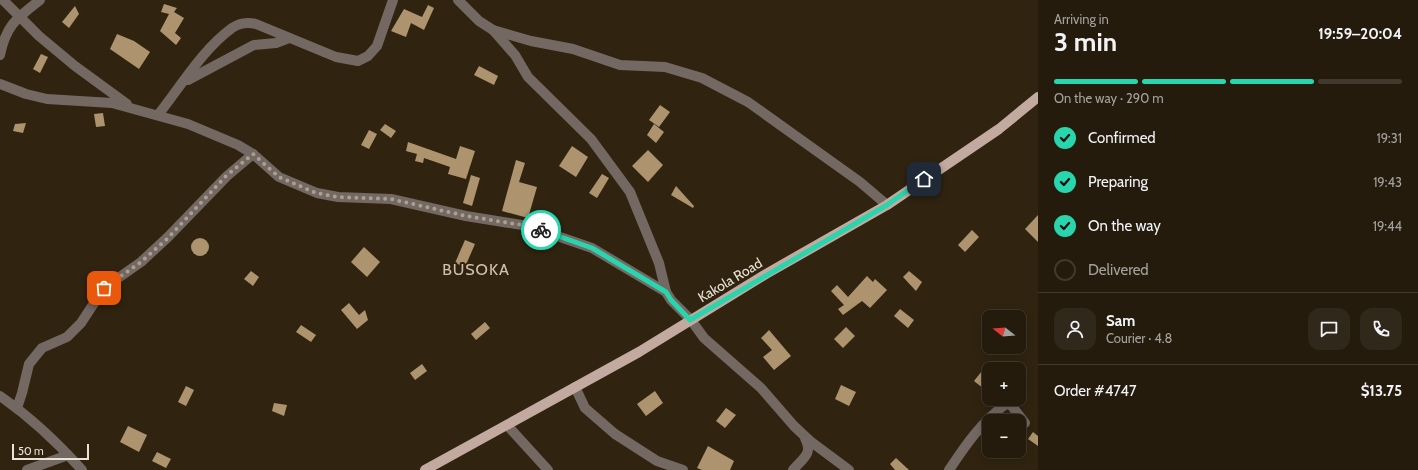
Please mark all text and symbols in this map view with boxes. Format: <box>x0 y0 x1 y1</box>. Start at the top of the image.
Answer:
text: Arriving in <box>1054 11 1109 27</box>
text: 19:59–20:04 <box>1318 25 1402 43</box>
text: 3 min <box>1054 26 1117 58</box>
text: On the way · 290 m <box>1054 90 1164 106</box>
icon: check <box>1054 127 1076 149</box>
text: Confirmed <box>1088 129 1156 147</box>
text: 19:31 <box>1376 130 1402 146</box>
pin <box>907 162 941 196</box>
icon: home <box>913 168 935 190</box>
icon: check <box>1054 171 1076 193</box>
text: Preparing <box>1088 173 1148 191</box>
text: 19:43 <box>1373 174 1402 190</box>
courier <box>521 210 561 250</box>
icon: check <box>1054 215 1076 237</box>
text: On the way <box>1088 217 1161 235</box>
text: 19:44 <box>1373 218 1402 234</box>
icon: bike <box>530 219 552 241</box>
street label: Kakola Road <box>695 254 765 306</box>
district label: BUSOKA <box>442 260 510 279</box>
text: Delivered <box>1088 261 1149 279</box>
pin <box>87 271 121 305</box>
icon: bag <box>93 277 115 299</box>
button: person <box>1054 308 1096 350</box>
button: chat <box>1308 308 1350 350</box>
button: phone <box>1360 308 1402 350</box>
north arrow <box>982 310 1026 354</box>
map controls <box>982 310 1026 458</box>
text: Sam <box>1106 312 1135 330</box>
text: Courier · 4.8 <box>1106 330 1172 346</box>
button: + <box>982 362 1026 406</box>
text: Order #4747 <box>1054 382 1137 400</box>
text: $13.75 <box>1361 382 1402 400</box>
button: − <box>982 414 1026 458</box>
scale bar <box>12 442 89 461</box>
text: 50 m <box>18 444 44 458</box>

